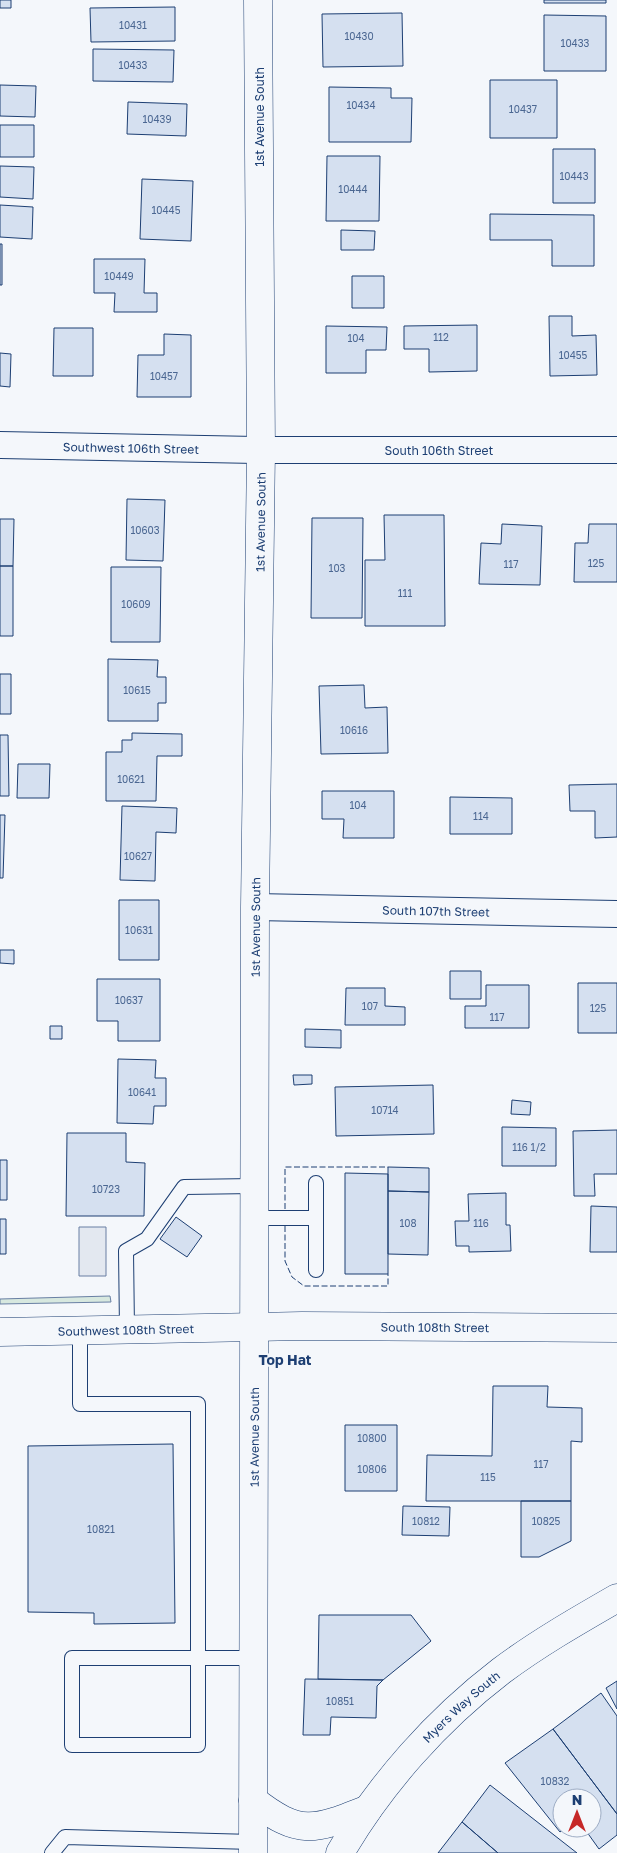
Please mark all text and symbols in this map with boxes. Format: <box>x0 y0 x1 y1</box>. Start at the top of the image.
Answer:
house number: 10431 <box>119 19 147 31</box>
house number: 10430 <box>344 30 374 42</box>
house number: 10433 <box>561 37 590 49</box>
house number: 10433 <box>119 59 148 71</box>
street label: 1st Avenue South <box>252 67 267 167</box>
house number: 10434 <box>346 99 376 111</box>
house number: 10437 <box>509 103 537 115</box>
house number: 10439 <box>142 113 172 125</box>
house number: 10443 <box>559 170 589 182</box>
house number: 10444 <box>338 183 368 195</box>
house number: 10445 <box>151 204 181 216</box>
house number: 10449 <box>104 270 134 282</box>
house number: 112 <box>433 331 449 343</box>
house number: 104 <box>347 332 365 344</box>
house number: 10455 <box>559 349 588 361</box>
house number: 10457 <box>150 370 178 382</box>
street label: Southwest 106th Street <box>63 439 199 456</box>
street label: South 106th Street <box>385 443 493 458</box>
street label: 1st Avenue South <box>252 472 268 572</box>
house number: 10603 <box>130 524 160 536</box>
house number: 125 <box>588 557 604 569</box>
house number: 117 <box>504 558 519 570</box>
house number: 103 <box>329 562 346 574</box>
house number: 111 <box>398 587 412 599</box>
house number: 10609 <box>121 598 151 610</box>
house number: 10615 <box>123 684 151 696</box>
house number: 10616 <box>340 724 368 736</box>
house number: 10621 <box>117 773 145 785</box>
house number: 104 <box>349 799 367 811</box>
house number: 114 <box>473 810 489 822</box>
house number: 10627 <box>124 850 152 862</box>
street label: 1st Avenue South <box>247 877 263 977</box>
street label: South 107th Street <box>382 902 490 919</box>
house number: 10631 <box>125 924 153 936</box>
house number: 10637 <box>115 994 143 1006</box>
house number: 107 <box>362 1000 378 1012</box>
house number: 125 <box>590 1002 606 1014</box>
house number: 117 <box>490 1011 505 1023</box>
house number: 10641 <box>128 1086 156 1098</box>
house number: 10714 <box>371 1104 399 1116</box>
house number: 116 1/2 <box>512 1141 546 1153</box>
house number: 10723 <box>92 1183 120 1195</box>
house number: 108 <box>399 1217 417 1229</box>
house number: 116 <box>473 1217 489 1229</box>
street label: South 108th Street <box>381 1319 490 1335</box>
street label: Southwest 108th Street <box>58 1321 195 1338</box>
district label: Top Hat <box>259 1351 312 1368</box>
street label: 1st Avenue South <box>246 1387 261 1487</box>
house number: 10800 <box>357 1432 387 1444</box>
house number: 117 <box>534 1458 549 1470</box>
house number: 10806 <box>357 1463 387 1475</box>
house number: 115 <box>480 1471 496 1483</box>
house number: 10812 <box>412 1515 440 1527</box>
house number: 10825 <box>532 1515 561 1527</box>
house number: 10821 <box>87 1523 115 1535</box>
street label: Myers Way South <box>419 1667 503 1745</box>
house number: 10851 <box>326 1695 354 1707</box>
house number: 10832 <box>541 1775 570 1787</box>
north arrow <box>552 1788 602 1838</box>
text: N <box>572 1791 582 1808</box>

